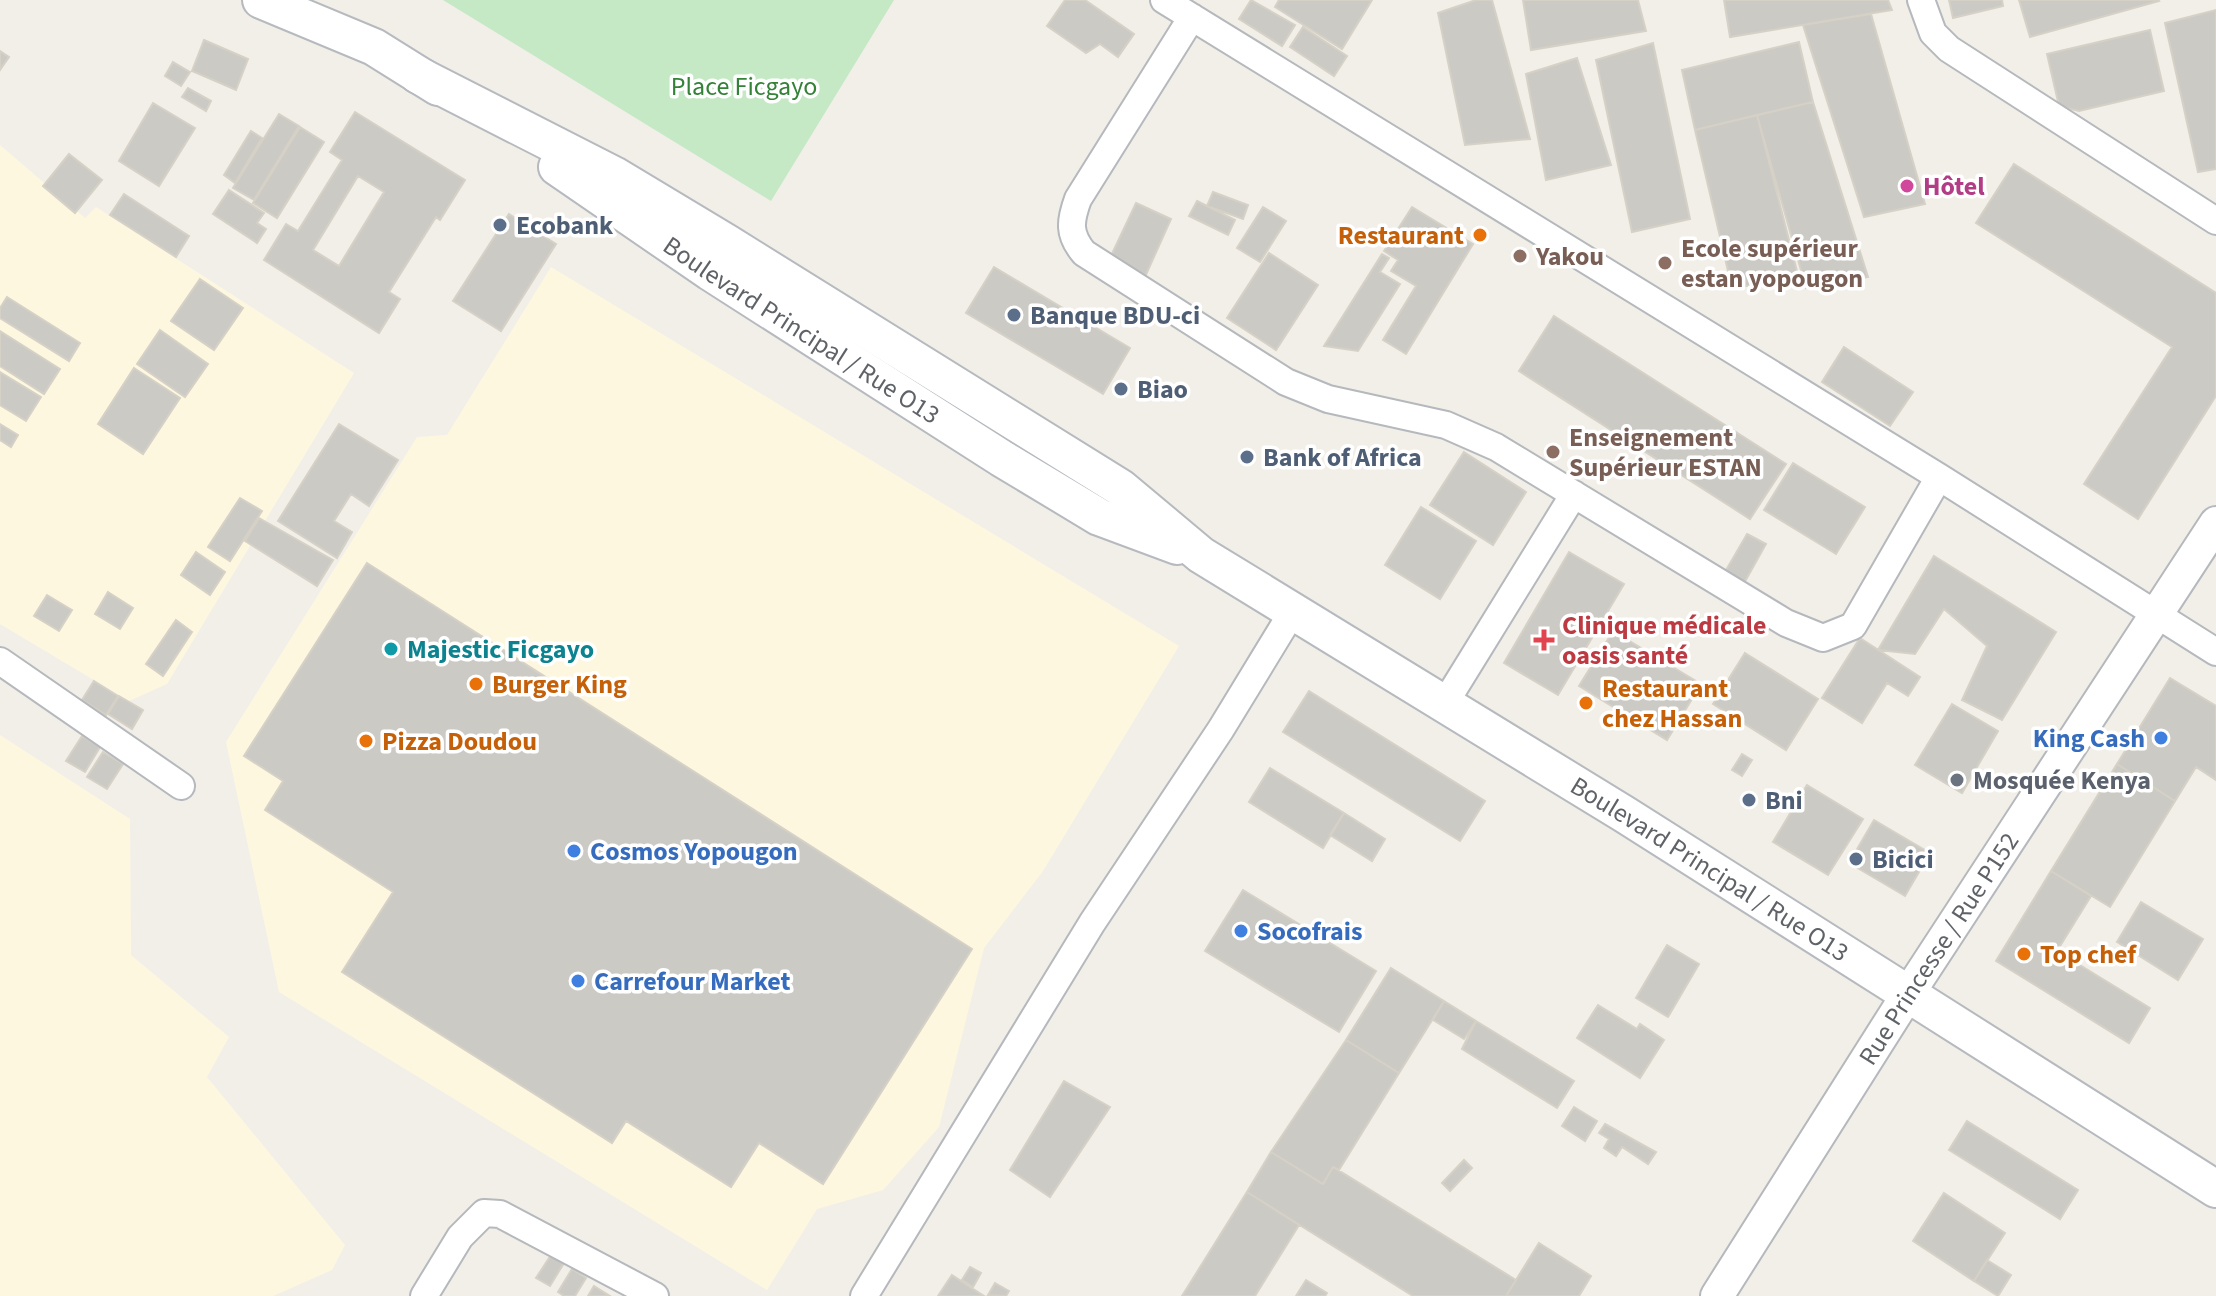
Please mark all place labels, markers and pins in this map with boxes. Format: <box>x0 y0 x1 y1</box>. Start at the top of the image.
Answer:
place label: Hôtel <box>1923 168 1985 205</box>
marker: Hôtel <box>1898 177 1916 195</box>
place label: Ecobank <box>516 207 614 244</box>
marker: Ecobank <box>491 216 509 234</box>
place label: Restaurant <box>1338 217 1464 254</box>
marker: Restaurant <box>1471 226 1489 244</box>
place label: Ecole supérieur estan yopougon <box>1681 230 1863 297</box>
place label: Yakou <box>1535 238 1604 275</box>
marker: Yakou <box>1511 247 1529 265</box>
marker: Ecole supérieur estan yopougon <box>1656 254 1674 272</box>
place label: Banque BDU-ci <box>1030 297 1200 334</box>
marker: Banque BDU-ci <box>1005 306 1023 324</box>
place label: Biao <box>1137 371 1188 408</box>
marker: Biao <box>1112 380 1130 398</box>
place label: Enseignement Supérieur ESTAN <box>1569 419 1762 486</box>
place label: Bank of Africa <box>1263 439 1422 476</box>
marker: Enseignement Supérieur ESTAN <box>1544 443 1562 461</box>
marker: Bank of Africa <box>1238 448 1256 466</box>
place label: Clinique médicale oasis santé <box>1562 607 1766 674</box>
marker: Clinique médicale oasis santé <box>1533 629 1555 651</box>
place label: Majestic Ficgayo <box>407 631 594 668</box>
marker: Majestic Ficgayo <box>382 640 400 658</box>
place label: Burger King <box>492 666 627 703</box>
place label: Restaurant chez Hassan <box>1602 670 1742 737</box>
marker: Burger King <box>467 675 485 693</box>
marker: Restaurant chez Hassan <box>1577 694 1595 712</box>
place label: King Cash <box>2033 720 2145 757</box>
place label: Pizza Doudou <box>382 723 537 760</box>
marker: King Cash <box>2152 729 2170 747</box>
marker: Pizza Doudou <box>357 732 375 750</box>
place label: Mosquée Kenya <box>1973 762 2151 799</box>
marker: Mosquée Kenya <box>1948 771 1966 789</box>
place label: Bni <box>1765 782 1803 819</box>
marker: Bni <box>1740 791 1758 809</box>
place label: Cosmos Yopougon <box>590 833 798 870</box>
place label: Bicici <box>1872 841 1934 878</box>
marker: Cosmos Yopougon <box>565 842 583 860</box>
marker: Bicici <box>1847 850 1865 868</box>
place label: Socofrais <box>1257 913 1363 950</box>
marker: Socofrais <box>1232 922 1250 940</box>
place label: Top chef <box>2040 936 2137 973</box>
marker: Top chef <box>2015 945 2033 963</box>
place label: Carrefour Market <box>594 963 791 1000</box>
marker: Carrefour Market <box>569 972 587 990</box>

